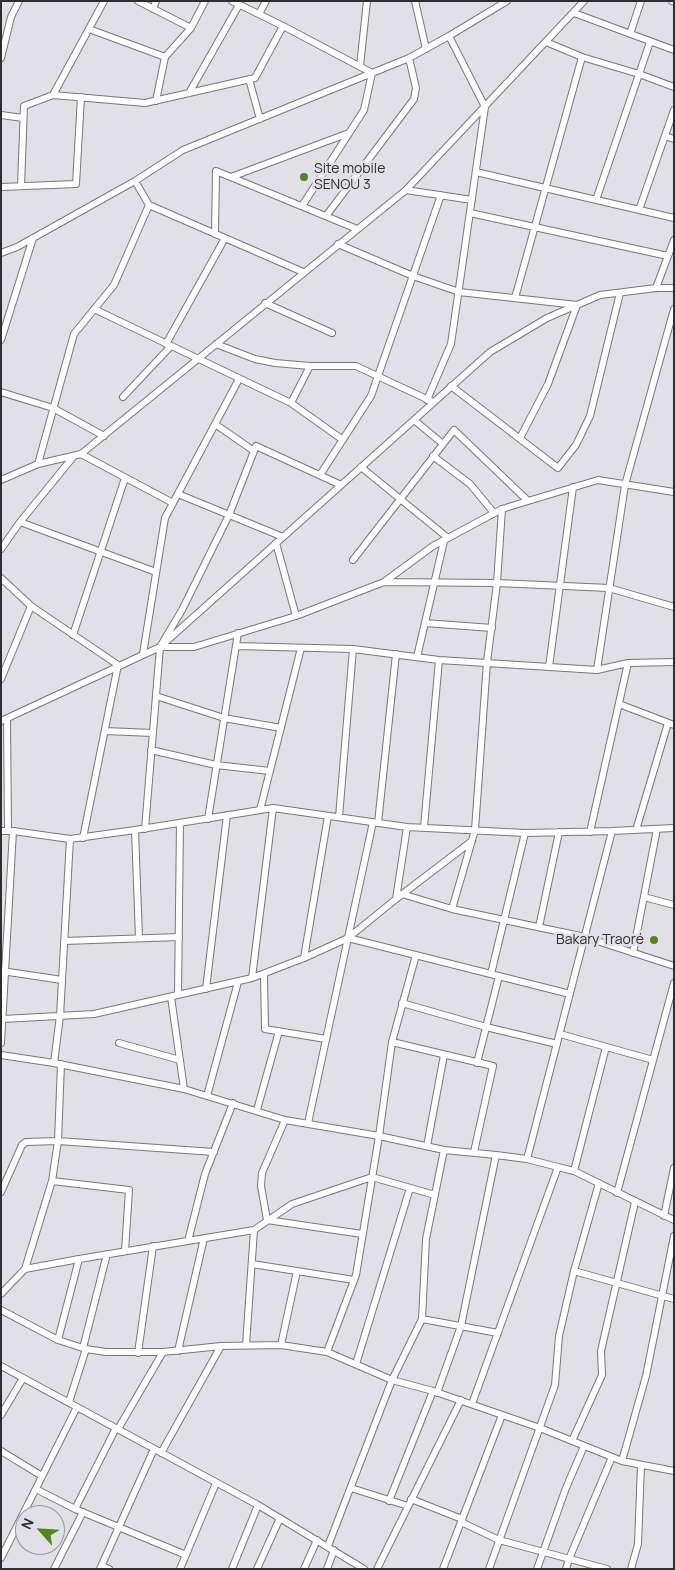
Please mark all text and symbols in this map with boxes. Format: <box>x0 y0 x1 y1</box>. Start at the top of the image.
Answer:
place label: Site mobile SENOU 3 <box>314 161 385 193</box>
marker: Site mobile SENOU 3 <box>298 171 310 183</box>
place label: Bakary Traoré <box>556 932 644 948</box>
marker: Bakary Traoré <box>648 934 660 946</box>
north arrow <box>15 1505 65 1555</box>
text: N <box>16 1515 38 1532</box>

